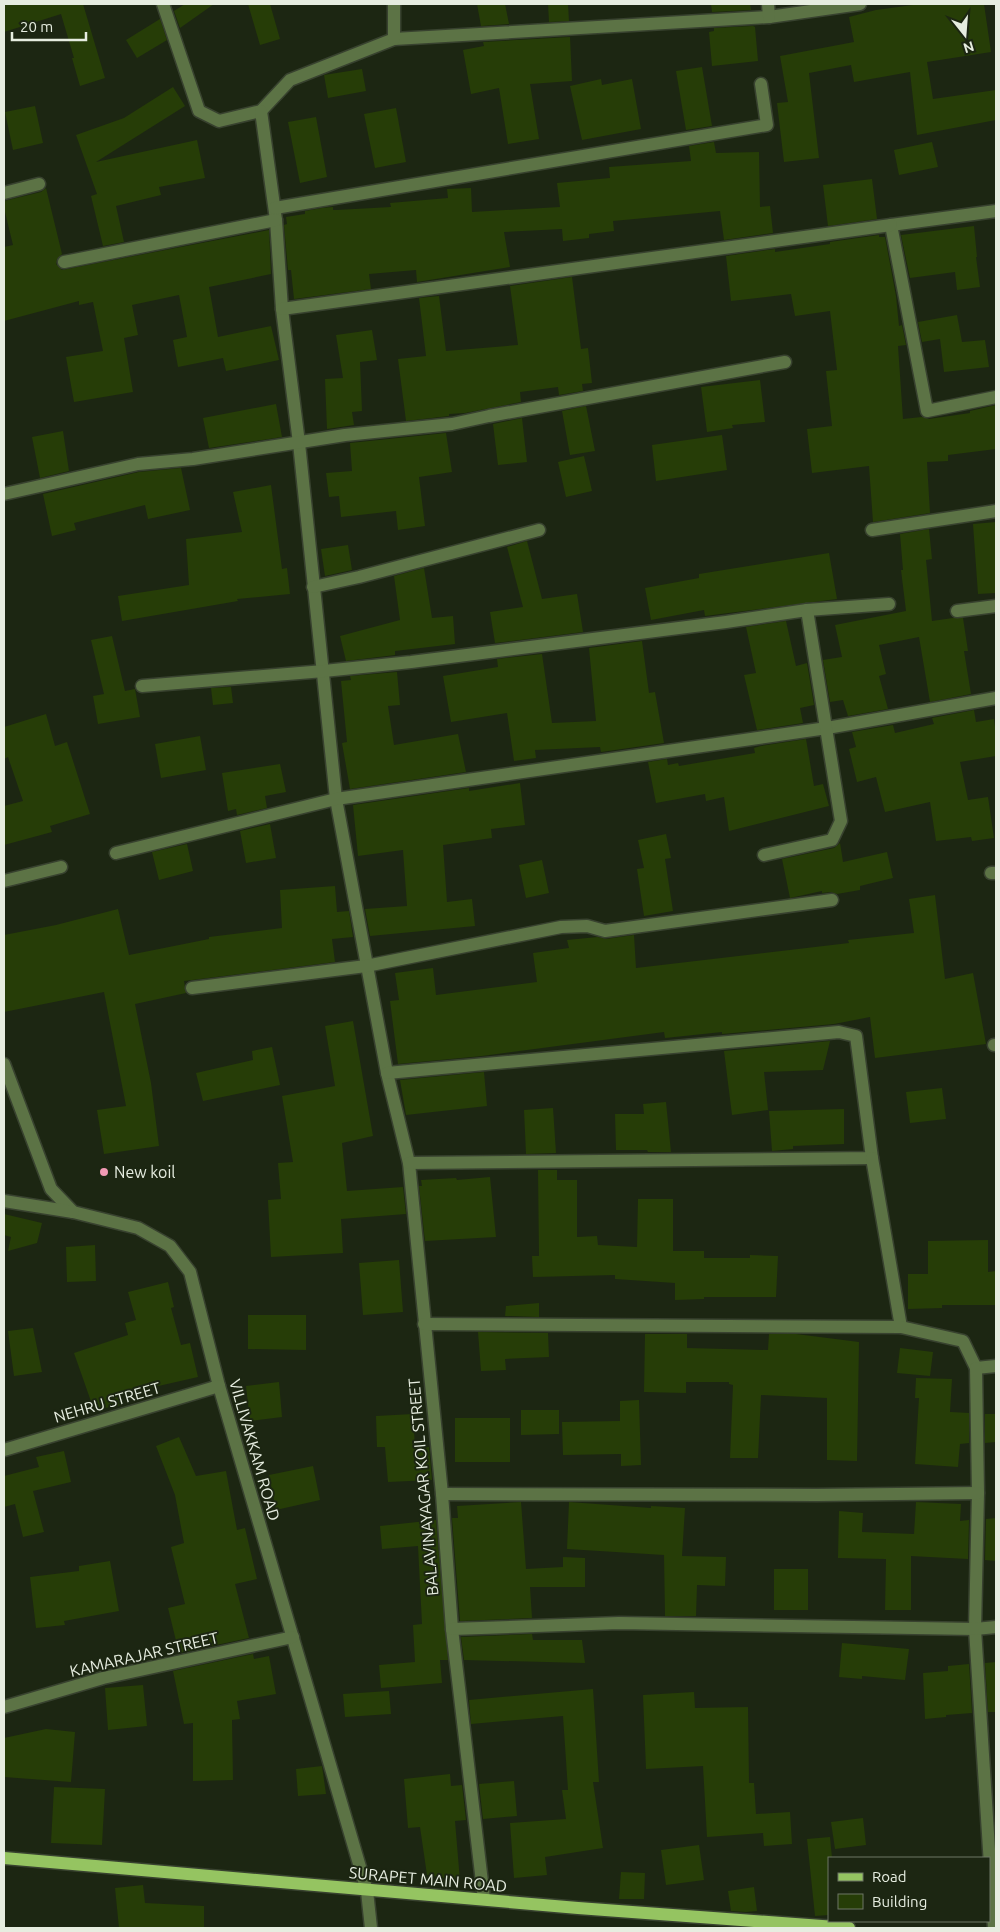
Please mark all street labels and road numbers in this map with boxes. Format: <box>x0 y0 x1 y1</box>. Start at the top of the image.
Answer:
street label: VILLIVAKKAM ROAD <box>226 1377 284 1523</box>
street label: BALAVINAYAGAR KOIL STREET <box>405 1377 441 1597</box>
street label: NEHRU STREET <box>52 1378 163 1426</box>
street label: KAMARAJAR STREET <box>68 1628 220 1680</box>
street label: SURAPET MAIN ROAD <box>348 1863 508 1895</box>

